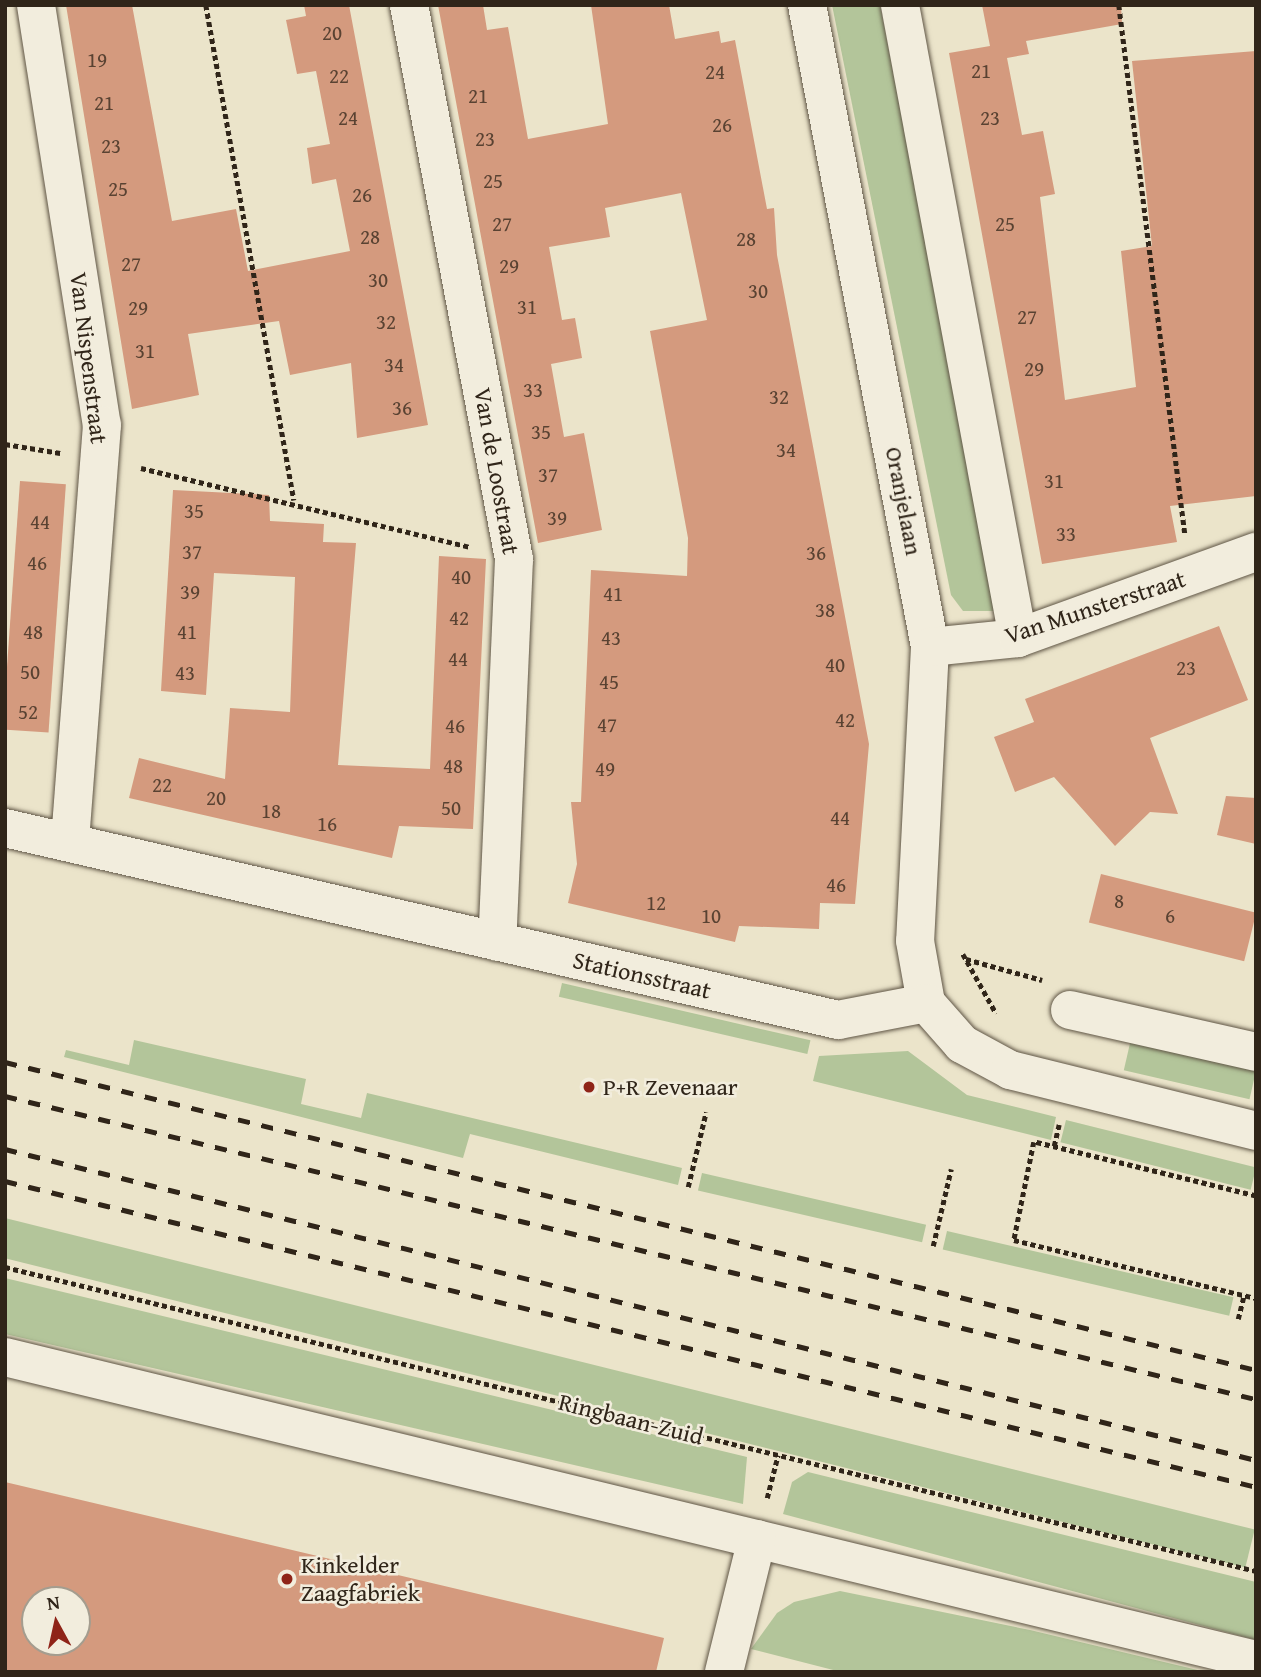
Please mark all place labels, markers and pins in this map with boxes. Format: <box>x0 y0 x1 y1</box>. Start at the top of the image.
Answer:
place label: P+R Zevenaar <box>603 1073 738 1101</box>
marker: P+R Zevenaar <box>581 1079 597 1095</box>
place label: Kinkelder Zaagfabriek <box>301 1551 420 1607</box>
marker: Kinkelder Zaagfabriek <box>279 1571 295 1587</box>

